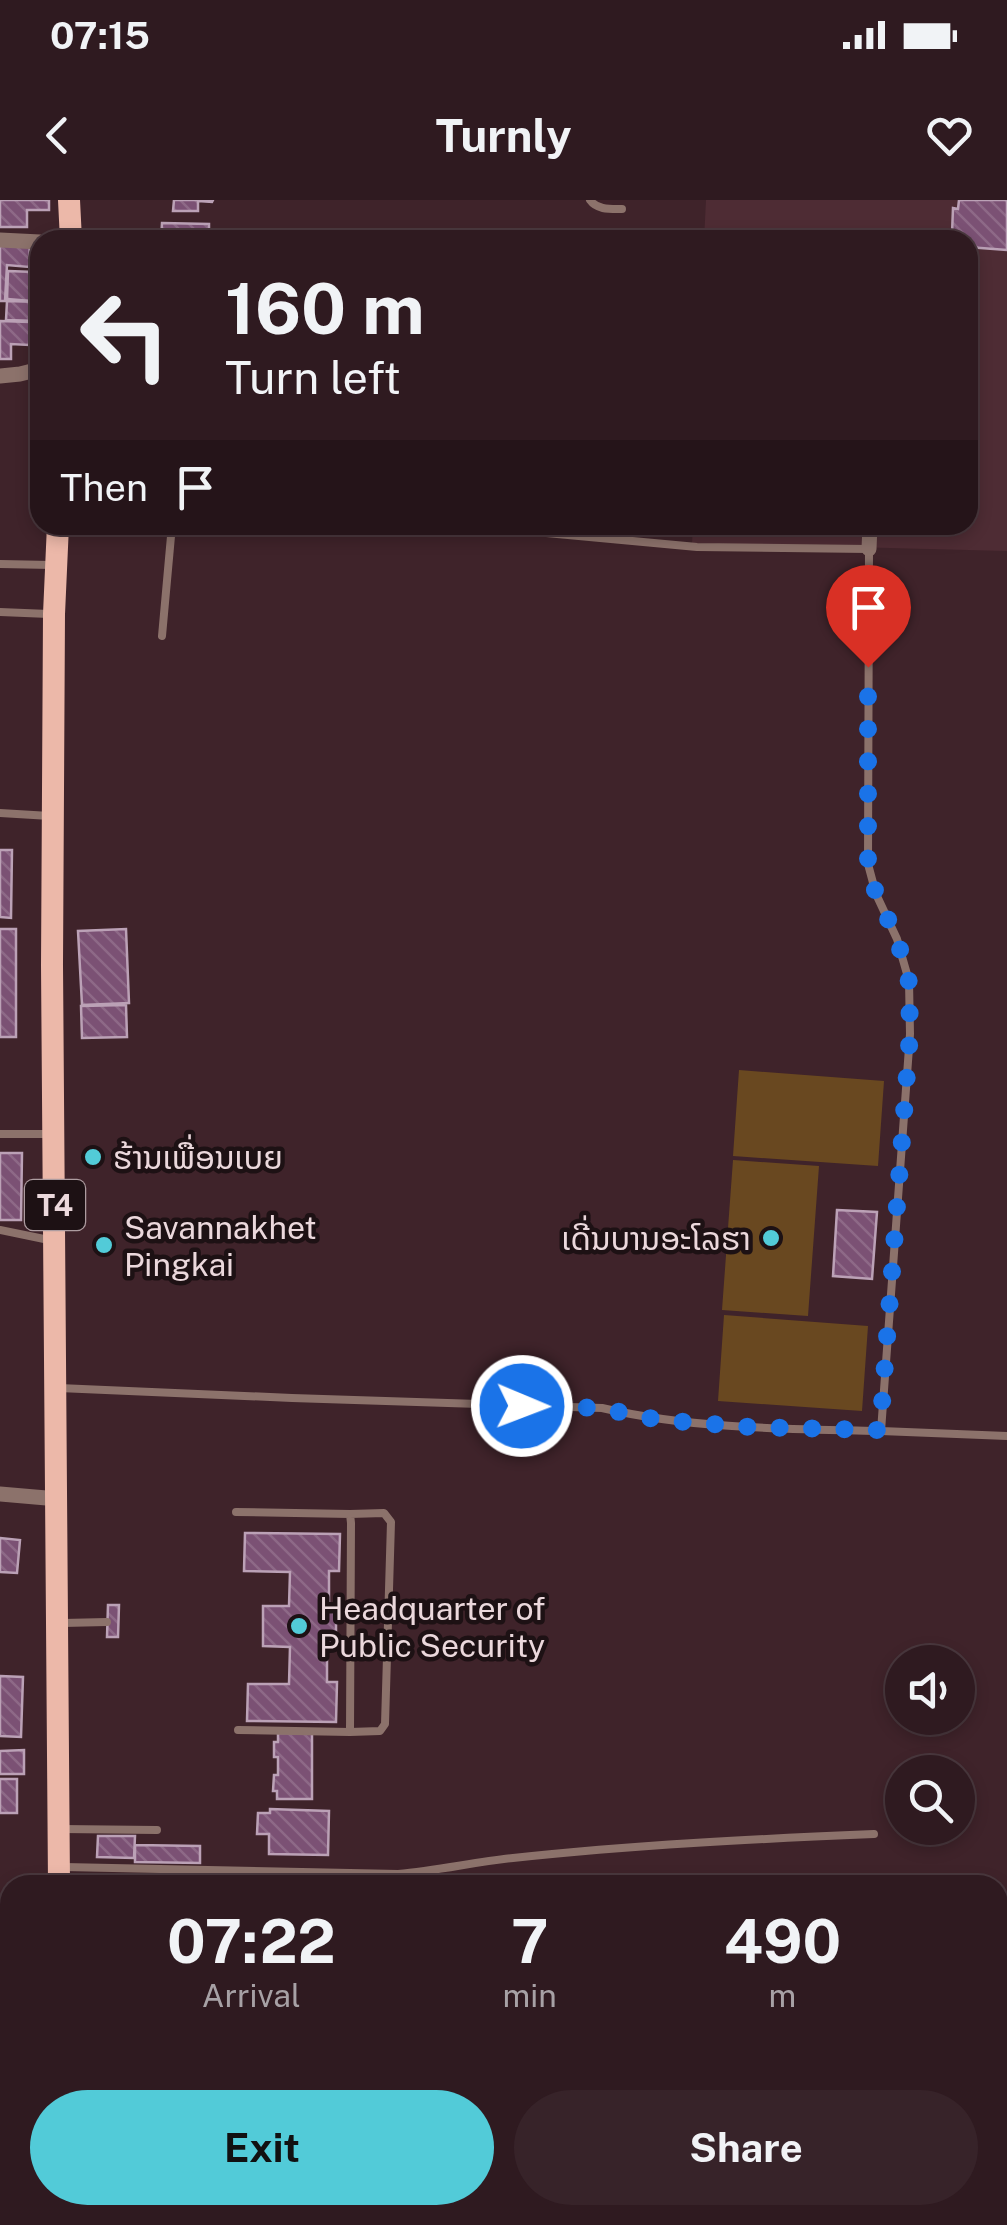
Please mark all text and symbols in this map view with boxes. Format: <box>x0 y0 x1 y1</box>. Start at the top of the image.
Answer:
text: 07:15 <box>50 13 150 58</box>
icon: back <box>30 108 85 163</box>
icon: heart <box>922 108 977 163</box>
text: Turnly <box>435 109 572 162</box>
text: 160 m <box>225 267 425 350</box>
icon: left <box>60 270 190 400</box>
text: Turn left <box>225 351 401 404</box>
icon: arrive <box>168 460 223 515</box>
text: Then <box>60 465 148 510</box>
pin <box>826 565 911 668</box>
icon: arrive <box>841 580 896 635</box>
place label: ຮ້ານເພື່ອນເບຍ <box>113 1134 283 1176</box>
marker: ຮ້ານເພື່ອນເບຍ <box>82 1146 104 1168</box>
road number: T4 <box>25 1180 85 1230</box>
place label: Savannakhet Pingkai <box>124 1209 317 1283</box>
place label: ເດີ່ນບານອະໂລຮາ <box>562 1215 751 1257</box>
marker: ເດີ່ນບານອະໂລຮາ <box>760 1227 782 1249</box>
marker: Savannakhet Pingkai <box>93 1234 115 1256</box>
position arrow <box>470 1354 574 1458</box>
place label: Headquarter of Public Security <box>319 1590 546 1664</box>
marker: Headquarter of Public Security <box>288 1615 310 1637</box>
map controls <box>885 1645 975 1845</box>
button: sound <box>885 1645 975 1735</box>
button: search <box>885 1755 975 1845</box>
text: 07:22 <box>167 1906 336 1977</box>
text: 7 <box>511 1906 548 1977</box>
text: 490 <box>724 1906 841 1977</box>
text: Arrival <box>202 1977 301 2014</box>
text: min <box>503 1977 557 2014</box>
text: m <box>769 1977 796 2014</box>
button: Exit <box>30 2090 494 2205</box>
button: Share <box>514 2090 978 2205</box>

